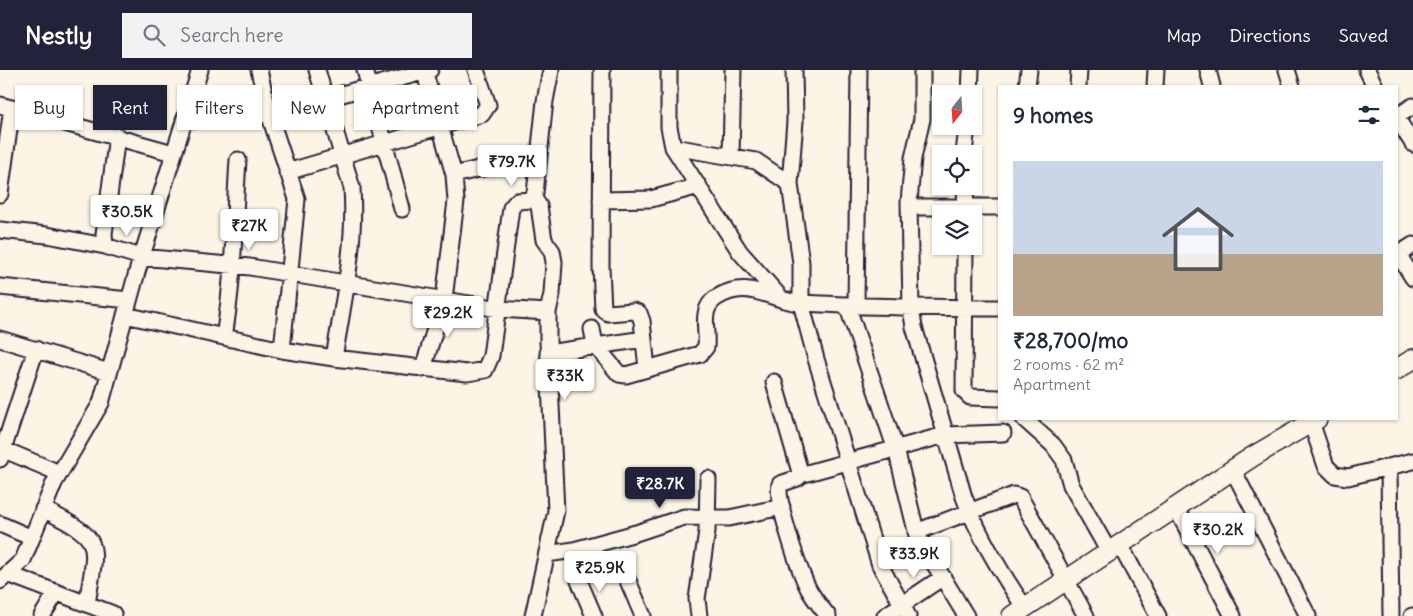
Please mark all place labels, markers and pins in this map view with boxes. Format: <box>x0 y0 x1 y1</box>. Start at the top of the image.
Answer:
pin: ₹79.7K <box>471 144 553 187</box>
pin: ₹30.5K <box>86 194 168 237</box>
pin: ₹27K <box>219 208 279 251</box>
pin: ₹29.2K <box>407 296 489 338</box>
pin: ₹33K <box>535 358 595 401</box>
pin: ₹28.7K <box>619 466 701 509</box>
pin: ₹30.2K <box>1177 512 1259 555</box>
pin: ₹33.9K <box>873 536 955 579</box>
pin: ₹25.9K <box>559 550 641 593</box>

